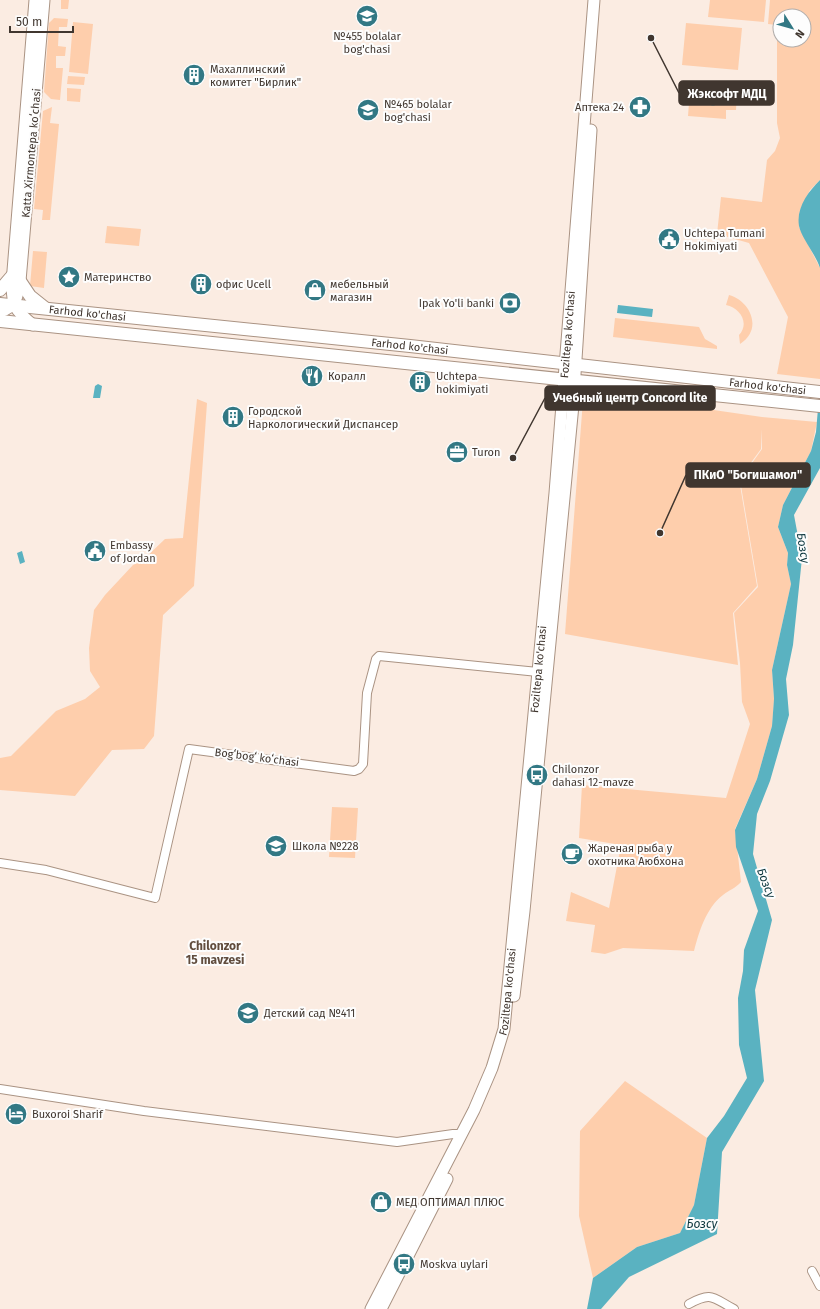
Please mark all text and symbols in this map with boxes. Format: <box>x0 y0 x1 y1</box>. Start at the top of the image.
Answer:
school or university icon: №455 bolalar bog'chasi <box>354 3 380 29</box>
scale bar <box>10 8 73 34</box>
north arrow <box>772 8 812 48</box>
text: 50 m <box>16 15 42 29</box>
text: N <box>792 27 807 41</box>
place label: №455 bolalar bog'chasi <box>333 30 401 56</box>
building icon: Махаллинский комитет "Бирлик" <box>181 62 207 88</box>
place label: Махаллинский комитет "Бирлик" <box>210 63 301 89</box>
callout: Жэксофт МДЦ <box>679 81 774 105</box>
text: Жэксофт МДЦ <box>686 87 767 101</box>
street label: Katta Xirmontepa koʻchasi <box>19 88 44 218</box>
pharmacy icon: Аптека 24 <box>627 94 653 120</box>
school or university icon: №465 bolalar bog'chasi <box>355 97 381 123</box>
place label: №465 bolalar bog'chasi <box>384 98 453 124</box>
place label: Аптека 24 <box>575 101 624 114</box>
public building icon: Uchtepa Tumani Hokimiyati <box>656 226 682 252</box>
place label: Uchtepa Tumani Hokimiyati <box>684 227 765 253</box>
place icon: Материнство <box>56 264 82 290</box>
place label: Материнство <box>84 271 151 284</box>
building icon: офис Ucell <box>188 271 214 297</box>
shop icon: мебельный магазин <box>302 277 328 303</box>
place label: офис Ucell <box>216 278 271 291</box>
place label: мебельный магазин <box>330 278 389 304</box>
bank icon: Ipak Yo'li banki <box>497 290 523 316</box>
street label: Foziltepa ko'chasi <box>558 290 578 379</box>
place label: Ipak Yo'li banki <box>419 297 494 310</box>
street label: Farhod ko'chasi <box>48 303 127 324</box>
street label: Farhod ko'chasi <box>371 336 449 357</box>
restaurant icon: Коралл <box>299 363 325 389</box>
building icon: Uchtepa hokimiyati <box>407 369 433 395</box>
place label: Коралл <box>328 370 366 383</box>
place label: Uchtepa hokimiyati <box>436 370 488 396</box>
street label: Farhod ko'chasi <box>728 376 807 397</box>
callout: Учебный центр Concord lite <box>545 386 715 410</box>
text: Учебный центр Concord lite <box>552 391 708 405</box>
building icon: Городской Наркологический Диспансер <box>220 404 246 430</box>
place label: Городской Наркологический Диспансер <box>248 405 398 431</box>
office icon: Turon <box>444 439 470 465</box>
place label: Turon <box>472 446 500 459</box>
callout: ПКиО "Богишамол" <box>686 463 810 487</box>
text: ПКиО "Богишамол" <box>694 468 802 482</box>
water label: Бозсу <box>794 532 813 565</box>
public building icon: Embassy of Jordan <box>82 538 108 564</box>
place label: Embassy of Jordan <box>110 539 156 565</box>
street label: Foziltepa ko'chasi <box>528 625 549 714</box>
street label: Bogʻbogʻ koʻchasi <box>214 746 300 769</box>
bus stop icon: Chilonzor dahasi 12-mavze <box>524 762 550 788</box>
place label: Chilonzor dahasi 12-mavze <box>552 763 634 789</box>
school or university icon: Школа №228 <box>263 833 289 859</box>
place label: Школа №228 <box>292 840 359 853</box>
cafe icon: Жареная рыба у охотника Аюбхона <box>559 841 585 867</box>
place label: Жареная рыба у охотника Аюбхона <box>588 842 684 868</box>
water label: Бозсу <box>754 866 778 901</box>
district label: Chilonzor 15 mavzesi <box>186 939 244 967</box>
street label: Foziltepa ko'chasi <box>496 948 519 1037</box>
school or university icon: Детский сад №411 <box>235 1000 261 1026</box>
place label: Детский сад №411 <box>263 1007 355 1020</box>
hotel icon: Buxoroi Sharif <box>3 1101 29 1127</box>
place label: Buxoroi Sharif <box>32 1108 104 1121</box>
shop icon: МЕД ОПТИМАЛ ПЛЮС <box>368 1189 394 1215</box>
place label: МЕД ОПТИМАЛ ПЛЮС <box>396 1196 504 1209</box>
water label: Бозсу <box>687 1217 719 1231</box>
bus stop icon: Moskva uylari <box>391 1251 417 1277</box>
place label: Moskva uylari <box>420 1258 488 1271</box>

